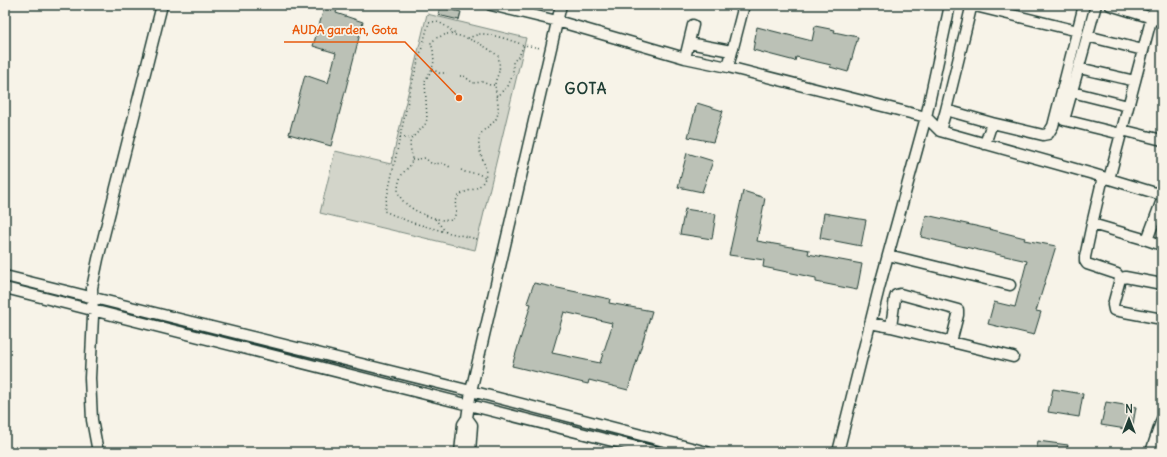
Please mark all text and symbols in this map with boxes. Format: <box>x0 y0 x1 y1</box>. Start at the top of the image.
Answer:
callout: AUDA garden, Gota <box>284 18 405 42</box>
text: AUDA garden, Gota <box>292 22 398 38</box>
district label: GOTA <box>565 79 607 98</box>
north arrow <box>1109 399 1149 439</box>
text: N <box>1125 402 1133 416</box>

